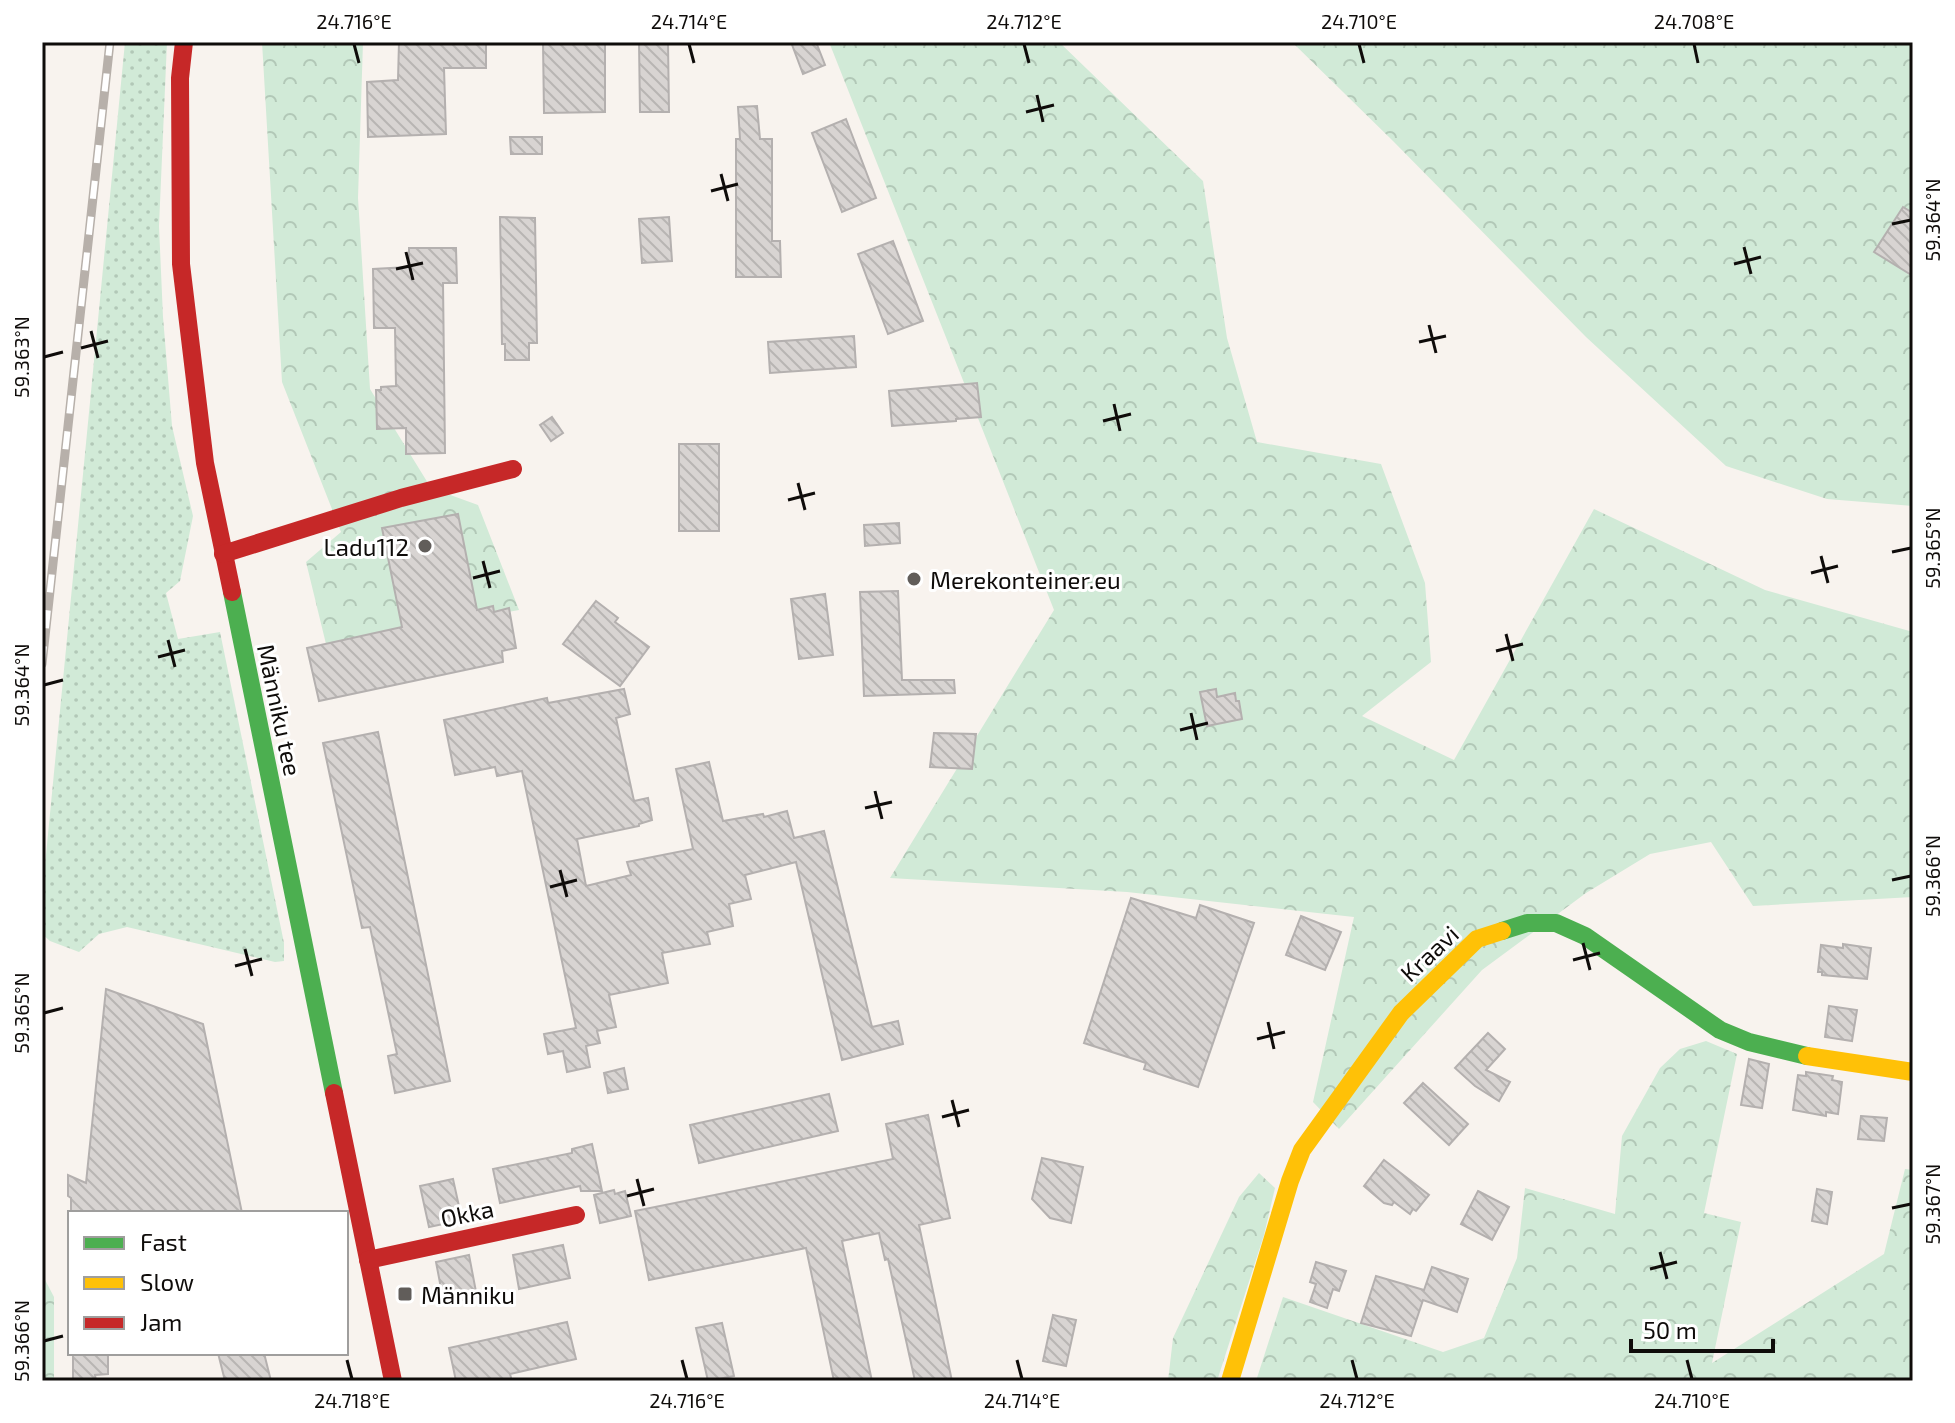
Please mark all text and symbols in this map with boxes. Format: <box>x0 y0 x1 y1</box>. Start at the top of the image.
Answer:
text: 24.716°E <box>316 9 392 33</box>
text: 24.714°E <box>651 9 727 33</box>
text: 24.712°E <box>986 9 1062 33</box>
text: 24.710°E <box>1321 9 1397 33</box>
text: 24.708°E <box>1654 9 1734 33</box>
text: 59.364°N <box>1920 179 1944 261</box>
text: 59.363°N <box>9 316 33 398</box>
text: 59.365°N <box>1920 507 1944 589</box>
place label: Ladu112 <box>323 532 409 561</box>
marker: Ladu112 <box>416 537 434 555</box>
place label: Merekonteiner.eu <box>930 565 1121 594</box>
marker: Merekonteiner.eu <box>905 570 923 588</box>
street label: Männiku tee <box>252 642 308 778</box>
text: 59.364°N <box>9 644 33 726</box>
text: 59.366°N <box>1920 835 1944 917</box>
street label: Kraavi <box>1394 919 1464 987</box>
text: 59.365°N <box>9 972 33 1054</box>
text: 59.367°N <box>1920 1164 1944 1244</box>
street label: Okka <box>438 1193 496 1233</box>
legend <box>68 1211 348 1355</box>
text: Fast <box>140 1227 187 1256</box>
text: Slow <box>140 1267 194 1296</box>
place label: Männiku <box>421 1280 515 1309</box>
marker: Männiku <box>396 1285 414 1303</box>
text: 59.366°N <box>9 1300 33 1382</box>
scale bar <box>1631 1303 1773 1353</box>
text: Jam <box>140 1307 182 1336</box>
text: 50 m <box>1643 1315 1697 1344</box>
text: 24.718°E <box>314 1388 390 1412</box>
text: 24.716°E <box>649 1388 725 1412</box>
text: 24.714°E <box>984 1388 1060 1412</box>
text: 24.712°E <box>1319 1388 1395 1412</box>
text: 24.710°E <box>1654 1388 1730 1412</box>

